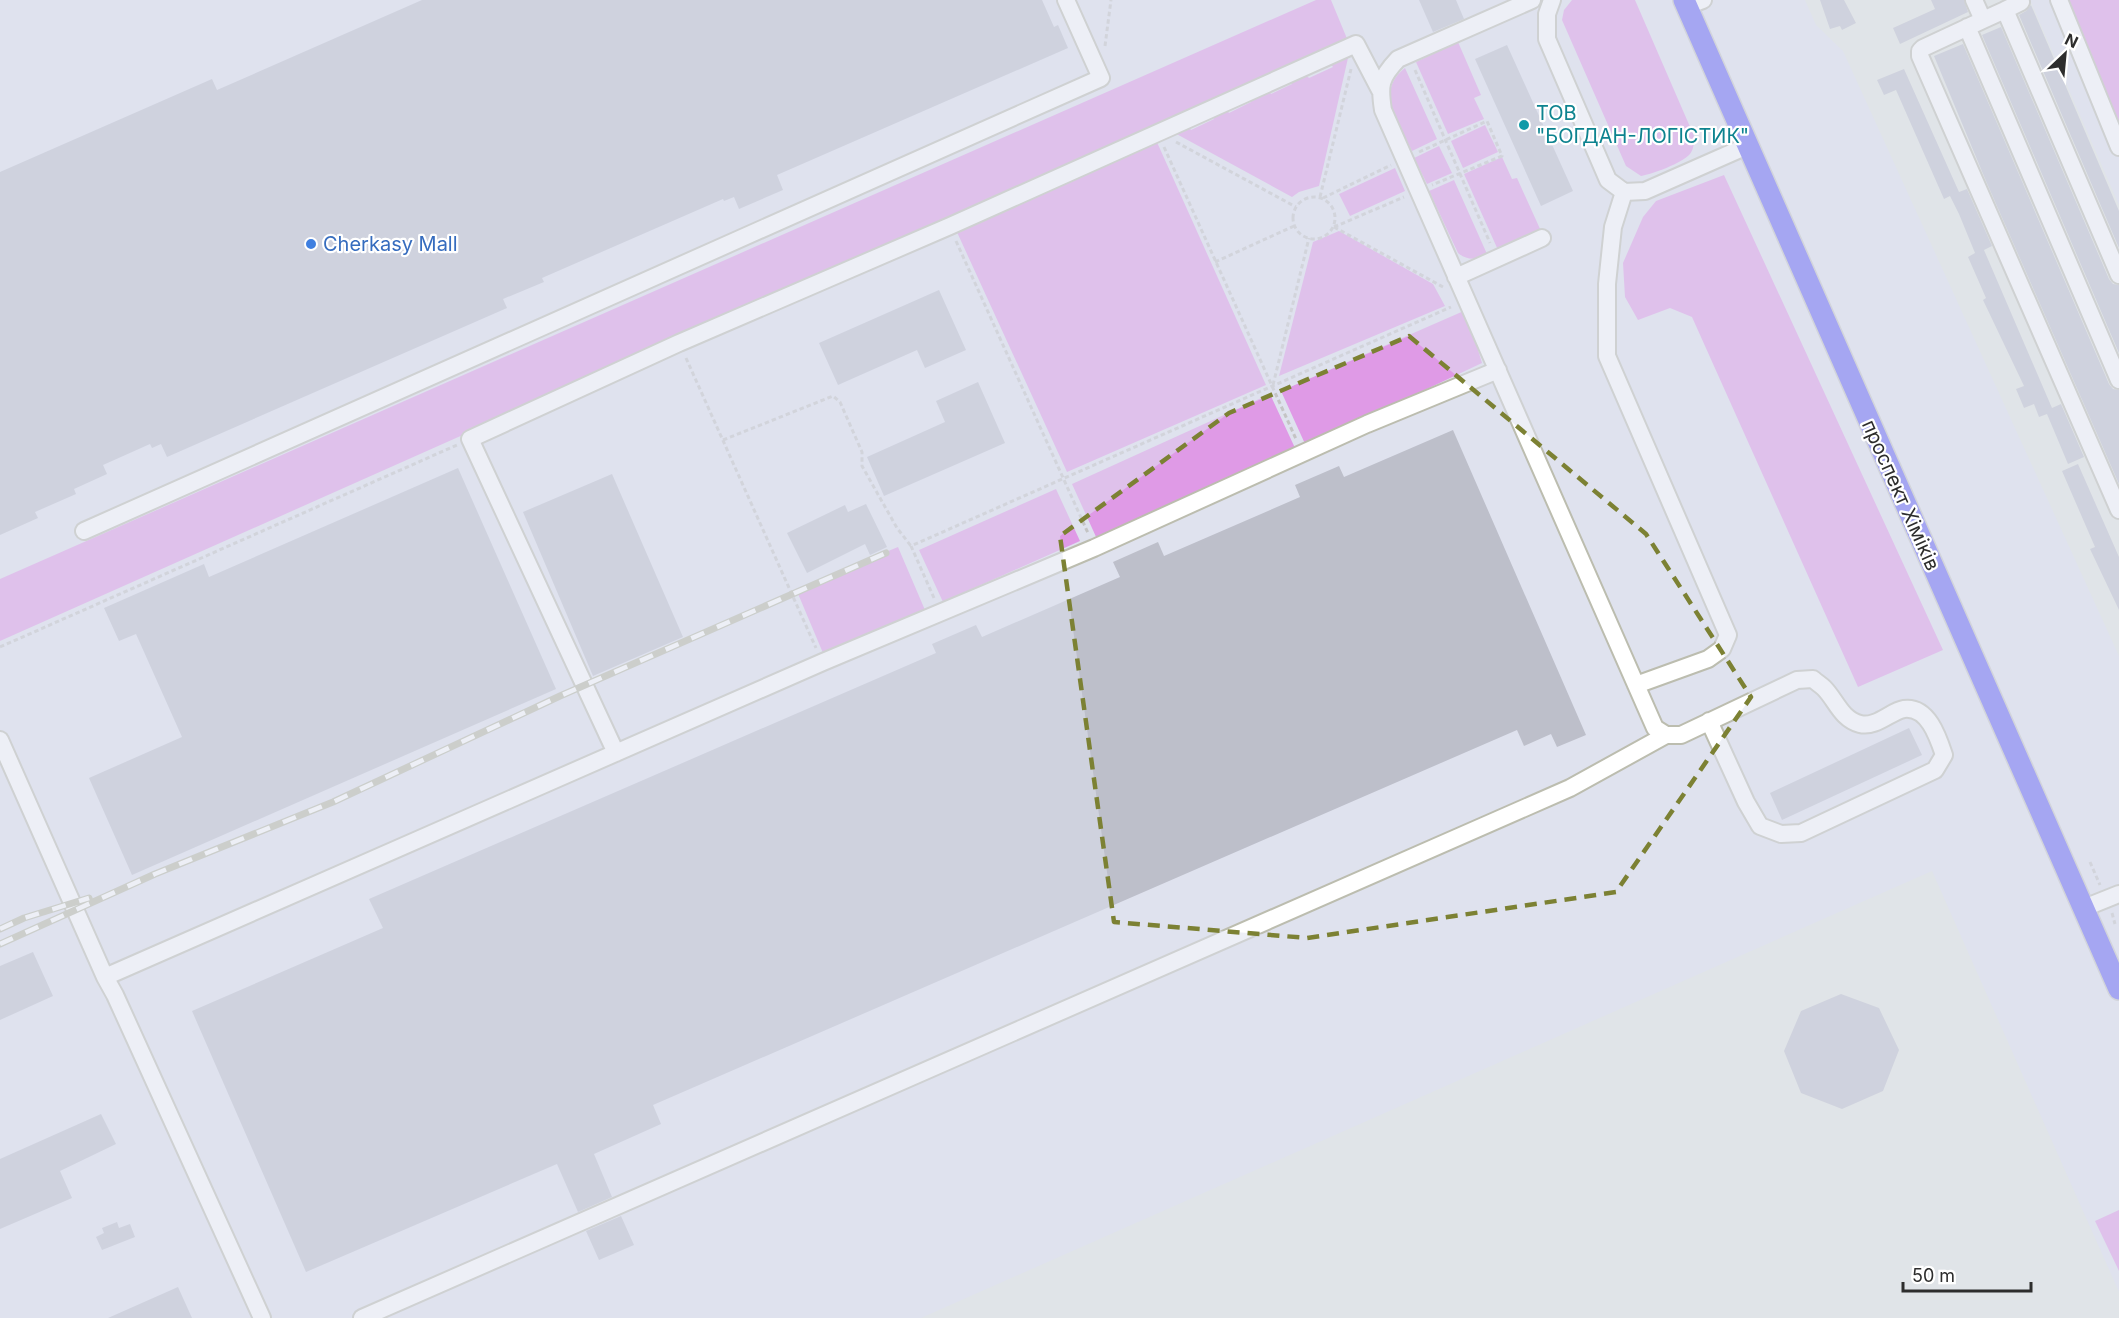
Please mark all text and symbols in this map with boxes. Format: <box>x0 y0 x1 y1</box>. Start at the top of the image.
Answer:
north arrow <box>2035 24 2095 84</box>
text: N <box>2062 29 2081 52</box>
place label: ТОВ "БОГДАН-ЛОГІСТИК" <box>1536 101 1749 148</box>
marker: ТОВ "БОГДАН-ЛОГІСТИК" <box>1517 118 1531 132</box>
place label: Cherkasy Mall <box>323 232 458 256</box>
marker: Cherkasy Mall <box>304 237 318 251</box>
street label: проспект Хіміків <box>1857 416 1945 574</box>
scale bar <box>1903 1255 2030 1293</box>
text: 50 m <box>1912 1265 1955 1286</box>

